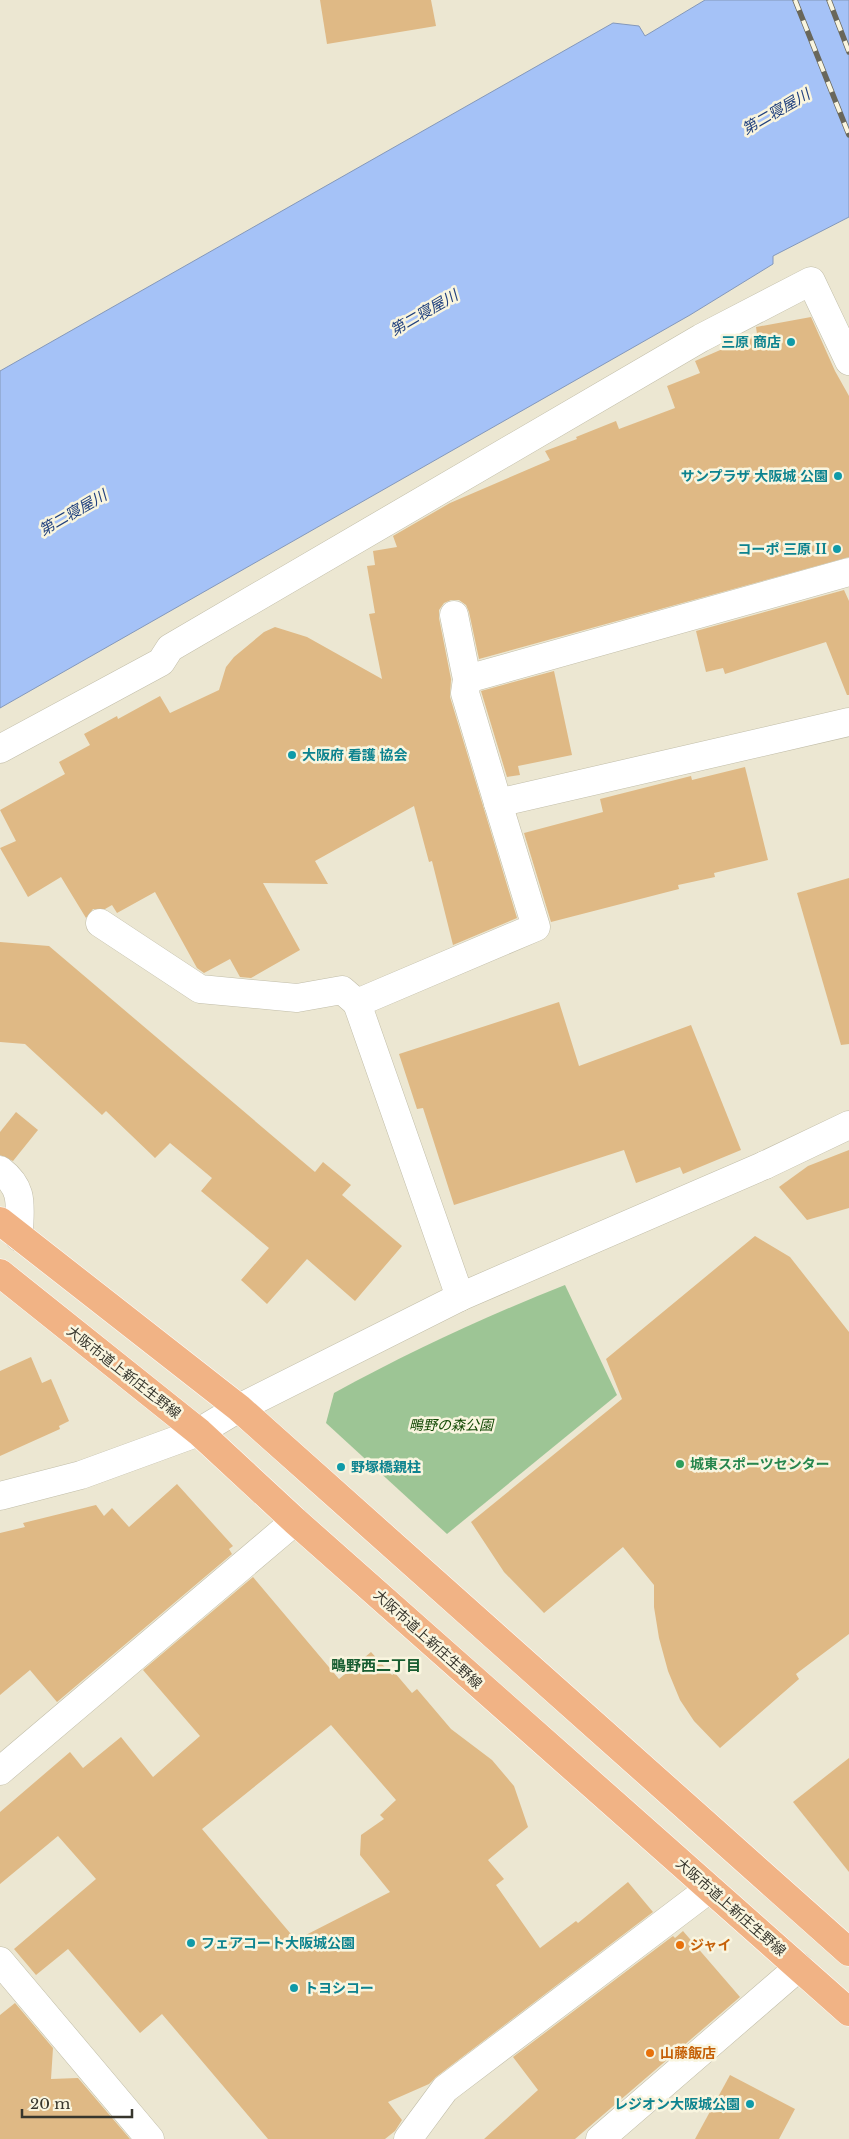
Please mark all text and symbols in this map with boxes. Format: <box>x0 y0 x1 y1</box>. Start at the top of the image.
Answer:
water label: 第二寝屋川 <box>739 84 815 139</box>
water label: 第二寝屋川 <box>387 285 463 340</box>
place label: 三原 商店 <box>721 333 781 351</box>
marker: 三原 商店 <box>785 336 797 348</box>
place label: サンプラザ 大阪城 公園 <box>681 467 828 485</box>
marker: サンプラザ 大阪城 公園 <box>832 470 844 482</box>
water label: 第二寝屋川 <box>36 485 112 540</box>
place label: コーポ 三原 II <box>738 540 827 558</box>
marker: コーポ 三原 II <box>831 543 843 555</box>
place label: 大阪府 看護 協会 <box>302 746 407 764</box>
marker: 大阪府 看護 協会 <box>286 749 298 761</box>
street label: 大阪市道上新庄生野線 <box>63 1322 185 1422</box>
park label: 鴫野の森公園 <box>409 1416 495 1434</box>
place label: 城東スポーツセンター <box>690 1455 830 1473</box>
place label: 野塚橋親柱 <box>351 1458 421 1476</box>
marker: 城東スポーツセンター <box>674 1458 686 1470</box>
marker: 野塚橋親柱 <box>335 1461 347 1473</box>
street label: 大阪市道上新庄生野線 <box>370 1585 486 1693</box>
district label: 鴫野西二丁目 <box>331 1656 421 1675</box>
street label: 大阪市道上新庄生野線 <box>672 1854 790 1960</box>
place label: フェアコート大阪城公園 <box>201 1934 355 1952</box>
place label: ジャイ <box>690 1936 731 1954</box>
marker: フェアコート大阪城公園 <box>185 1937 197 1949</box>
marker: ジャイ <box>674 1939 686 1951</box>
place label: トヨシコー <box>304 1979 374 1997</box>
marker: トヨシコー <box>288 1982 300 1994</box>
place label: 山藤飯店 <box>660 2044 716 2062</box>
marker: 山藤飯店 <box>644 2047 656 2059</box>
scale bar <box>22 2086 132 2118</box>
text: 20 m <box>30 2094 70 2113</box>
place label: レジオン大阪城公園 <box>614 2095 740 2113</box>
marker: レジオン大阪城公園 <box>744 2098 756 2110</box>

